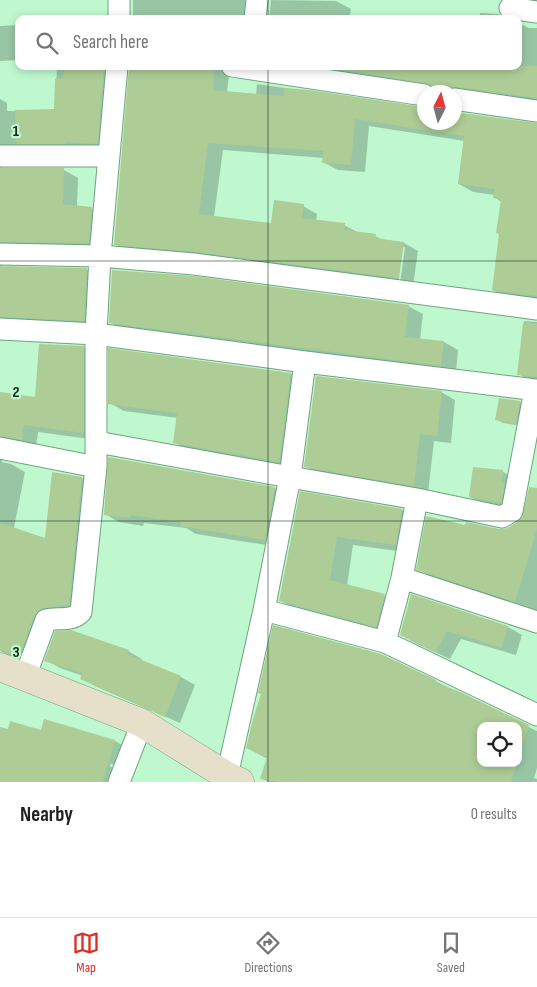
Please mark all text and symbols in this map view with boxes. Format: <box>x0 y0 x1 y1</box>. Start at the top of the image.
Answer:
search box <box>15 15 522 70</box>
icon: search <box>33 29 61 57</box>
text: Search here <box>73 31 149 54</box>
north arrow <box>417 85 462 130</box>
text: 1 <box>13 122 20 141</box>
text: 2 <box>12 383 20 402</box>
text: 3 <box>12 643 20 662</box>
map controls <box>477 722 522 767</box>
button: locate <box>477 722 522 767</box>
text: Nearby <box>20 802 73 827</box>
text: 0 results <box>471 805 517 824</box>
tab: Map <box>72 929 100 976</box>
tab: Directions <box>244 929 293 976</box>
tab: Saved <box>437 929 465 976</box>

